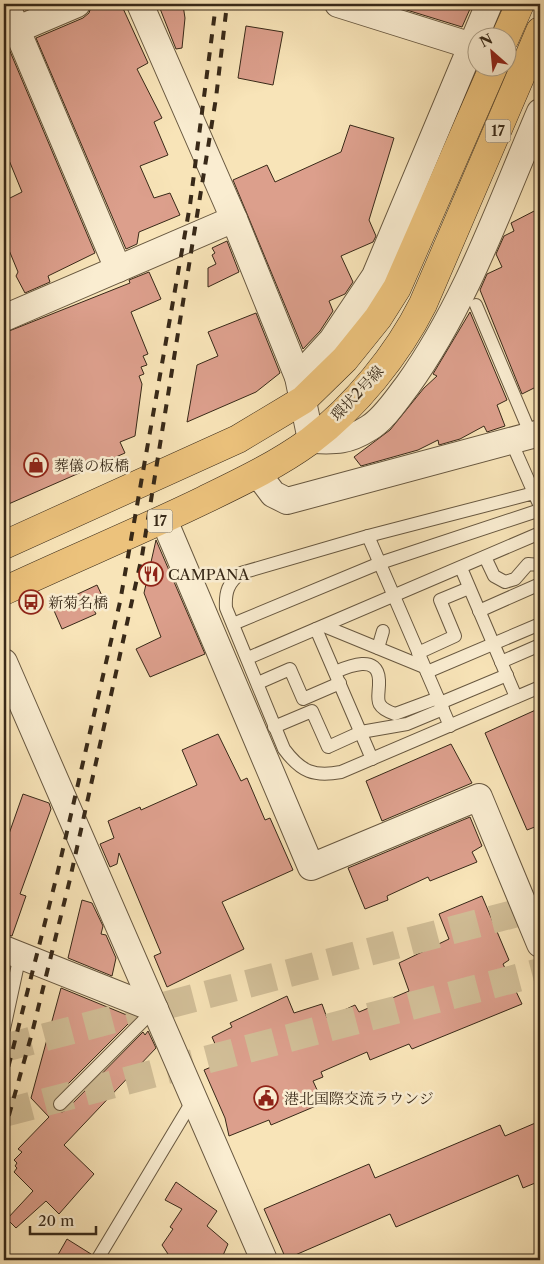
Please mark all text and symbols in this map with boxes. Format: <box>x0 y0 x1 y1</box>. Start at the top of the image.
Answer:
north arrow <box>466 28 516 78</box>
text: N <box>477 30 496 51</box>
road number: 17 <box>486 120 510 142</box>
street label: 環状2号線 <box>327 361 387 425</box>
shop icon: 葬儀の板橋 <box>23 452 49 478</box>
place label: 葬儀の板橋 <box>54 456 129 475</box>
road number: 17 <box>148 510 172 532</box>
restaurant icon: CAMPANA <box>138 561 164 587</box>
place label: CAMPANA <box>168 565 250 584</box>
bus stop icon: 新菊名橋 <box>18 589 44 615</box>
place label: 新菊名橋 <box>48 593 108 612</box>
public building icon: 港北国際交流ラウンジ <box>253 1085 279 1111</box>
place label: 港北国際交流ラウンジ <box>284 1089 434 1108</box>
scale bar <box>30 1204 96 1236</box>
text: 20 m <box>38 1211 74 1230</box>

